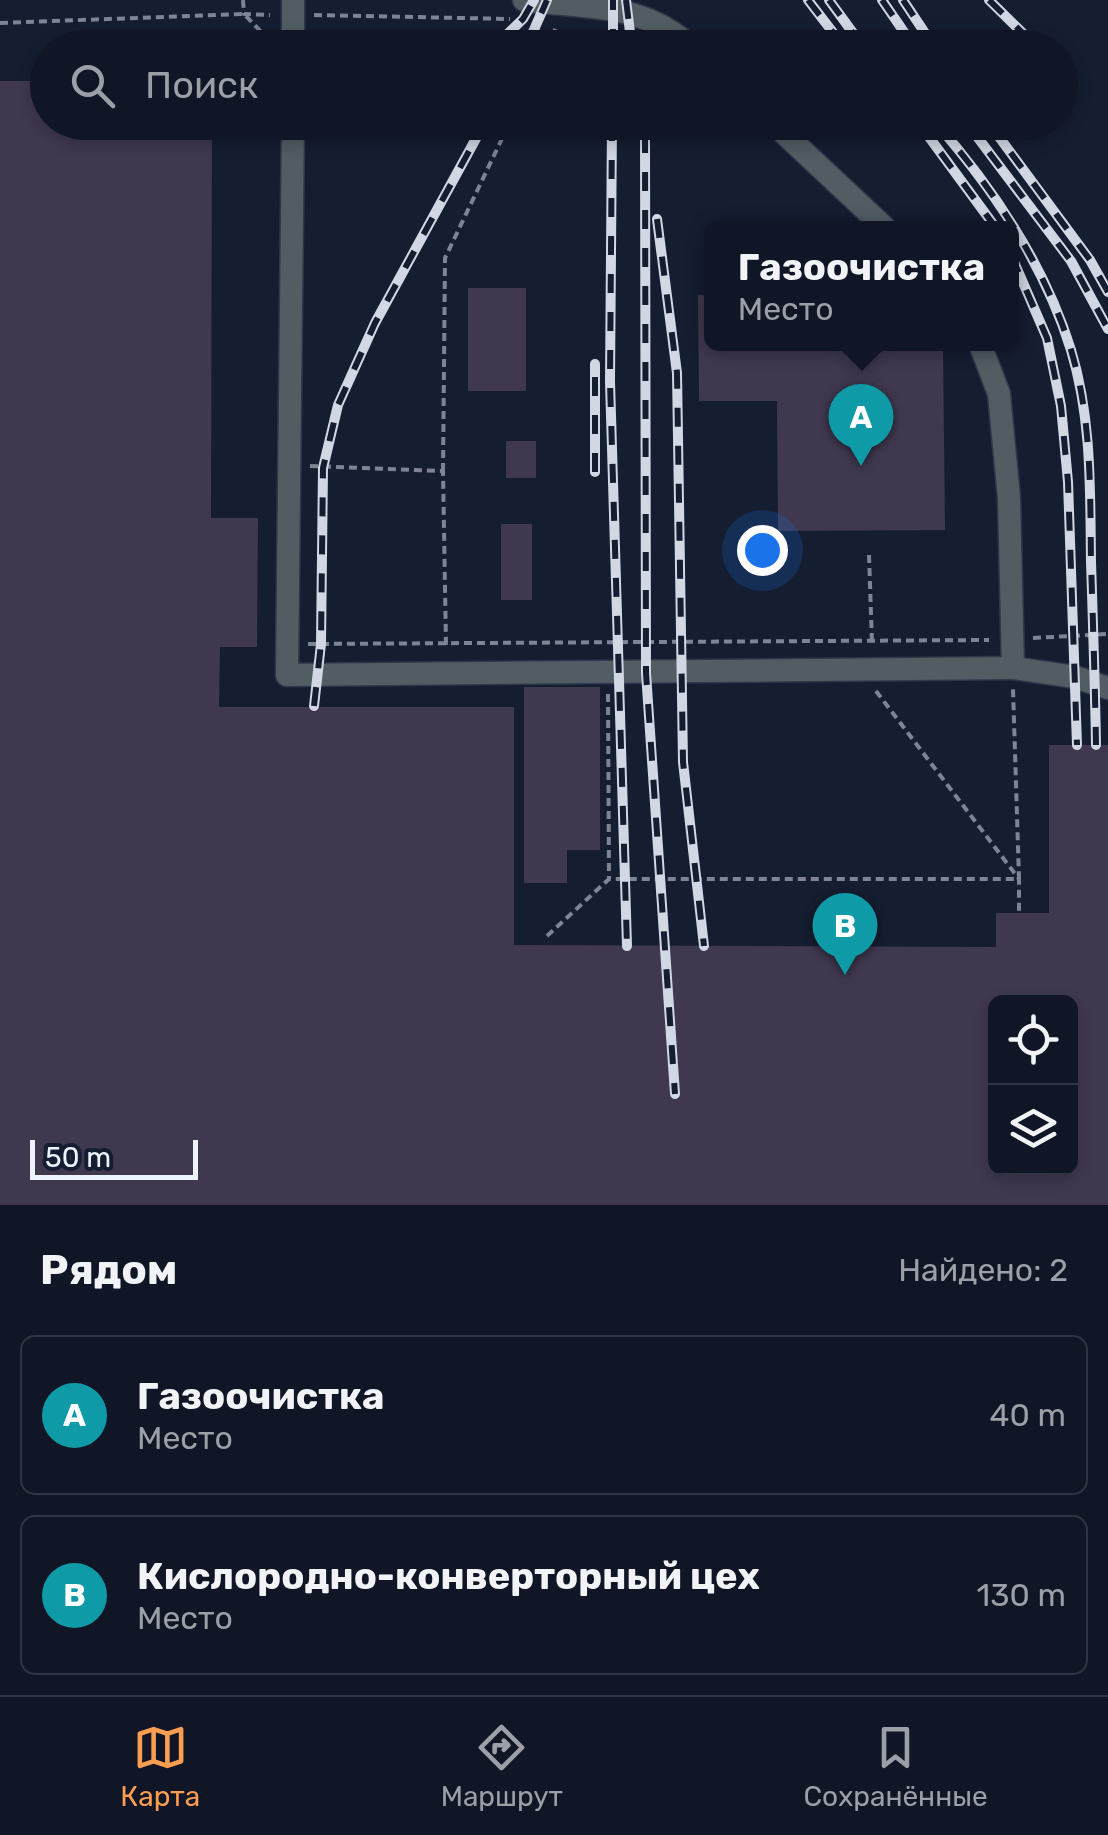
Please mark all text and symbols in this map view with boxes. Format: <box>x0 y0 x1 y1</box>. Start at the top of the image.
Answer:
search box <box>30 30 1078 140</box>
icon: search <box>65 58 120 113</box>
text: Поиск <box>145 62 258 108</box>
popup <box>704 221 1019 351</box>
text: Газоочистка <box>738 244 985 290</box>
text: Место <box>738 290 834 328</box>
pin: A <box>828 384 894 466</box>
your location <box>737 525 788 576</box>
pin: B <box>812 892 878 975</box>
map controls <box>988 995 1078 1175</box>
button: locate <box>988 995 1078 1085</box>
button: layers <box>988 1085 1078 1175</box>
scale bar <box>30 1135 198 1180</box>
text: 50 m <box>45 1141 111 1174</box>
text: Рядом <box>40 1245 177 1295</box>
text: Найдено: 2 <box>898 1251 1068 1289</box>
text: Газоочистка <box>137 1373 384 1419</box>
text: A <box>63 1396 86 1434</box>
text: 40 m <box>990 1396 1066 1434</box>
text: Место <box>137 1419 233 1457</box>
text: Кислородно-конверторный цех <box>137 1553 760 1599</box>
text: B <box>63 1576 86 1614</box>
text: 130 m <box>976 1576 1066 1614</box>
text: Место <box>137 1599 233 1637</box>
tab: Карта <box>120 1720 200 1813</box>
tab: Маршрут <box>441 1720 563 1813</box>
tab: Сохранённые <box>803 1720 988 1813</box>

